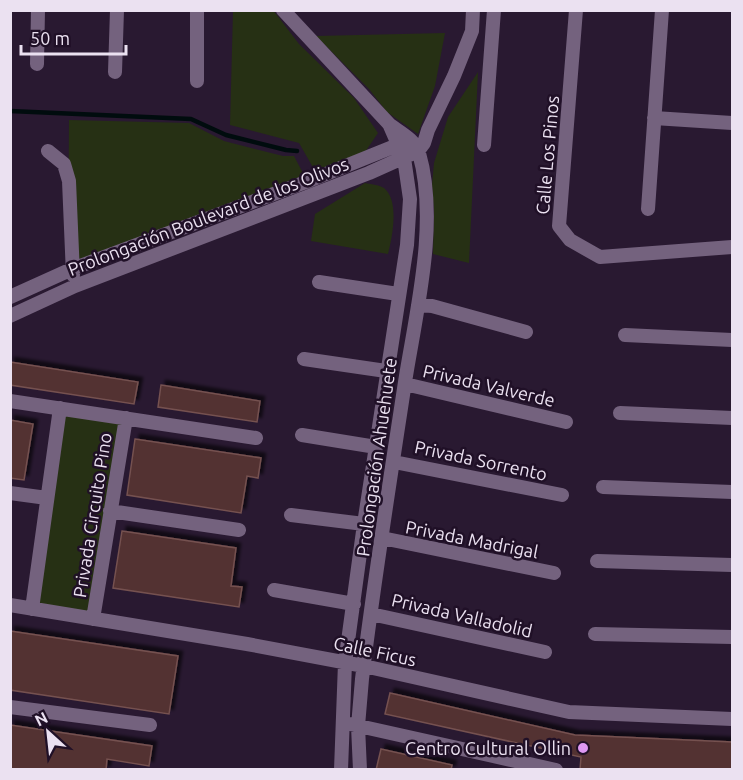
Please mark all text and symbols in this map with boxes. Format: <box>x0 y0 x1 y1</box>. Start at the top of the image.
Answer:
scale bar <box>21 18 126 56</box>
text: 50 m <box>30 28 70 48</box>
street label: Calle Los Pinos <box>532 95 562 215</box>
street label: Prolongación Boulevard de los Olivos <box>65 153 351 279</box>
street label: Prolongación Ahuehuete <box>352 356 400 558</box>
street label: Privada Valverde <box>421 360 557 410</box>
street label: Privada Circuito Pino <box>69 431 115 599</box>
street label: Privada Sorrento <box>413 436 549 484</box>
street label: Privada Madrigal <box>404 516 540 562</box>
street label: Privada Valladolid <box>390 589 534 641</box>
street label: Calle Ficus <box>332 632 418 670</box>
north arrow <box>18 702 78 762</box>
text: N <box>32 708 51 729</box>
place label: Centro Cultural Ollin <box>405 738 571 758</box>
marker: Centro Cultural Ollin <box>576 741 590 755</box>

